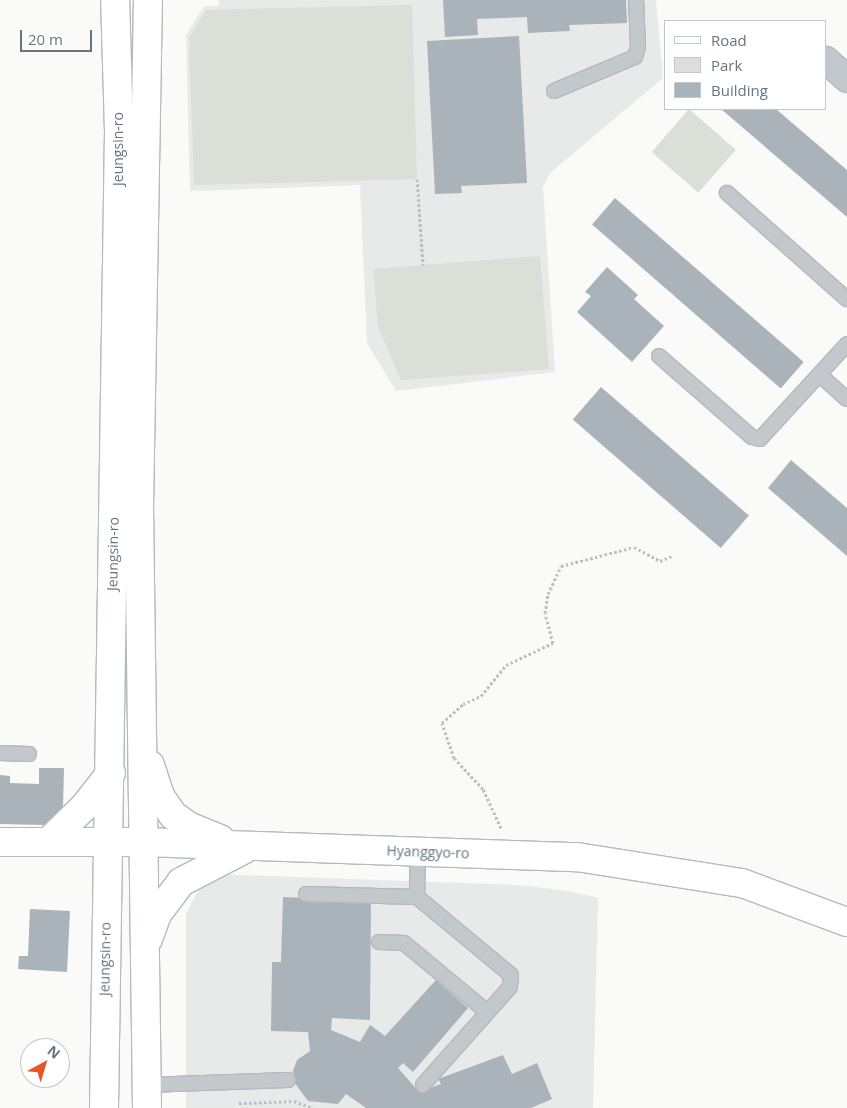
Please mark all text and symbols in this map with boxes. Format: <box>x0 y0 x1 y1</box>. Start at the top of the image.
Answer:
scale bar <box>22 20 95 52</box>
legend <box>664 20 827 110</box>
text: 20 m <box>28 29 63 49</box>
text: Road <box>711 30 747 50</box>
text: Park <box>711 55 742 75</box>
text: Building <box>711 80 768 100</box>
street label: Jeungsin-ro <box>110 112 126 186</box>
street label: Jeungsin-ro <box>104 517 122 591</box>
street label: Hyanggyo-ro <box>386 842 470 862</box>
street label: Jeungsin-ro <box>96 922 114 996</box>
north arrow <box>20 1038 70 1088</box>
text: N <box>44 1041 65 1063</box>

